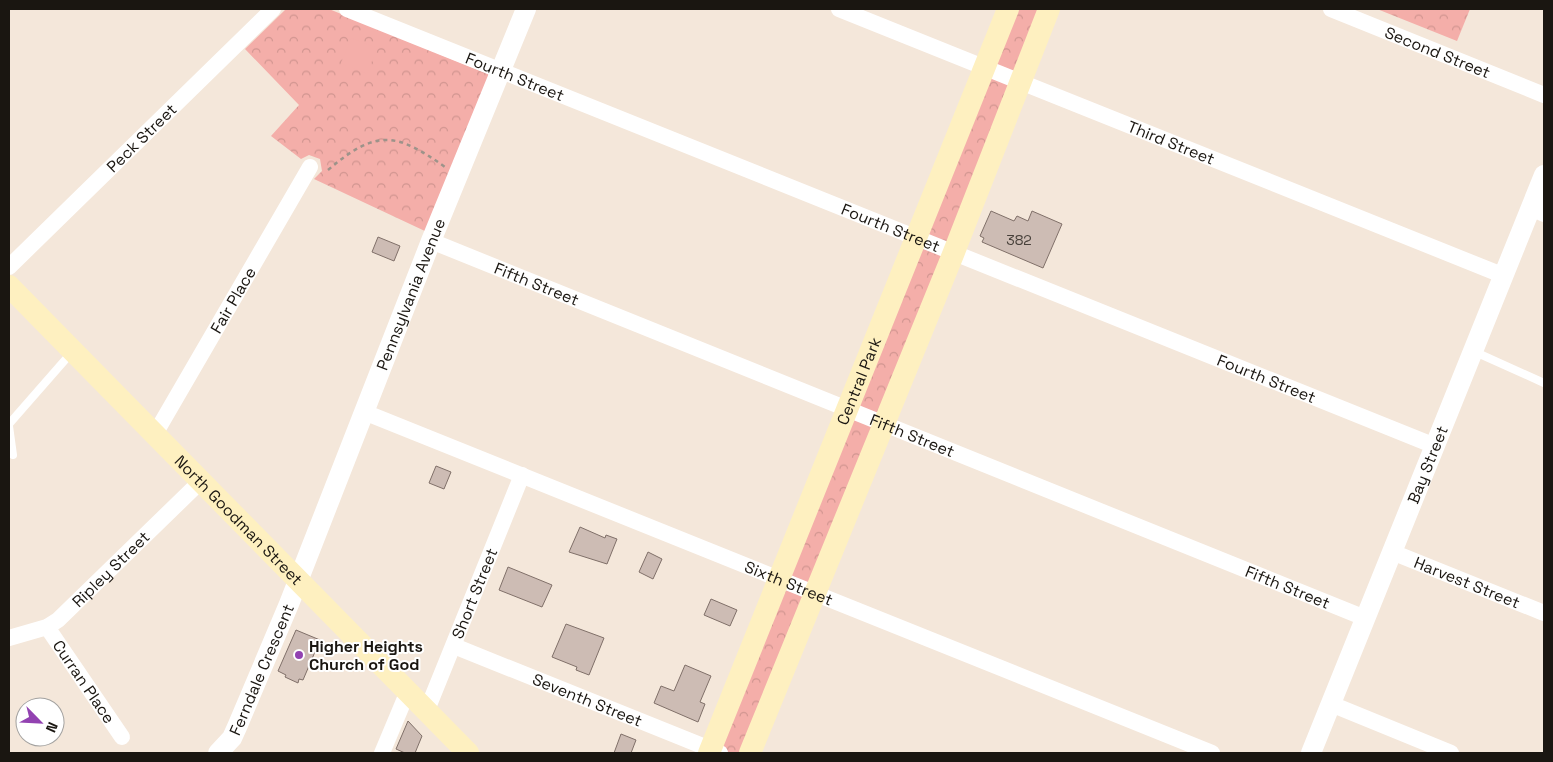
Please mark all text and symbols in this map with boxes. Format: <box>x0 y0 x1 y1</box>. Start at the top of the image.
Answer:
street label: Second Street <box>1382 21 1493 83</box>
street label: Fourth Street <box>463 47 567 106</box>
street label: Peck Street <box>102 99 181 177</box>
street label: Third Street <box>1125 115 1218 169</box>
street label: Fourth Street <box>838 198 943 257</box>
street label: Pennsylvania Avenue <box>371 215 450 373</box>
house number: 382 <box>1006 231 1032 249</box>
street label: Fifth Street <box>491 257 582 310</box>
street label: Fair Place <box>205 263 260 337</box>
street label: Central Park <box>831 333 886 428</box>
street label: Fourth Street <box>1214 349 1319 408</box>
street label: Fifth Street <box>867 409 958 462</box>
street label: Bay Street <box>1402 422 1452 507</box>
street label: North Goodman Street <box>170 450 308 589</box>
street label: Ripley Street <box>67 526 154 611</box>
street label: Short Street <box>446 545 502 642</box>
street label: Harvest Street <box>1411 552 1523 613</box>
street label: Sixth Street <box>742 556 836 610</box>
street label: Fifth Street <box>1242 560 1333 613</box>
street label: Ferndale Crescent <box>224 601 298 739</box>
street label: Curran Place <box>48 636 120 727</box>
place label: Higher Heights Church of God <box>309 636 423 675</box>
marker: Higher Heights Church of God <box>293 649 305 661</box>
street label: Seventh Street <box>530 668 646 731</box>
north arrow <box>15 697 65 747</box>
text: N <box>42 719 62 735</box>

